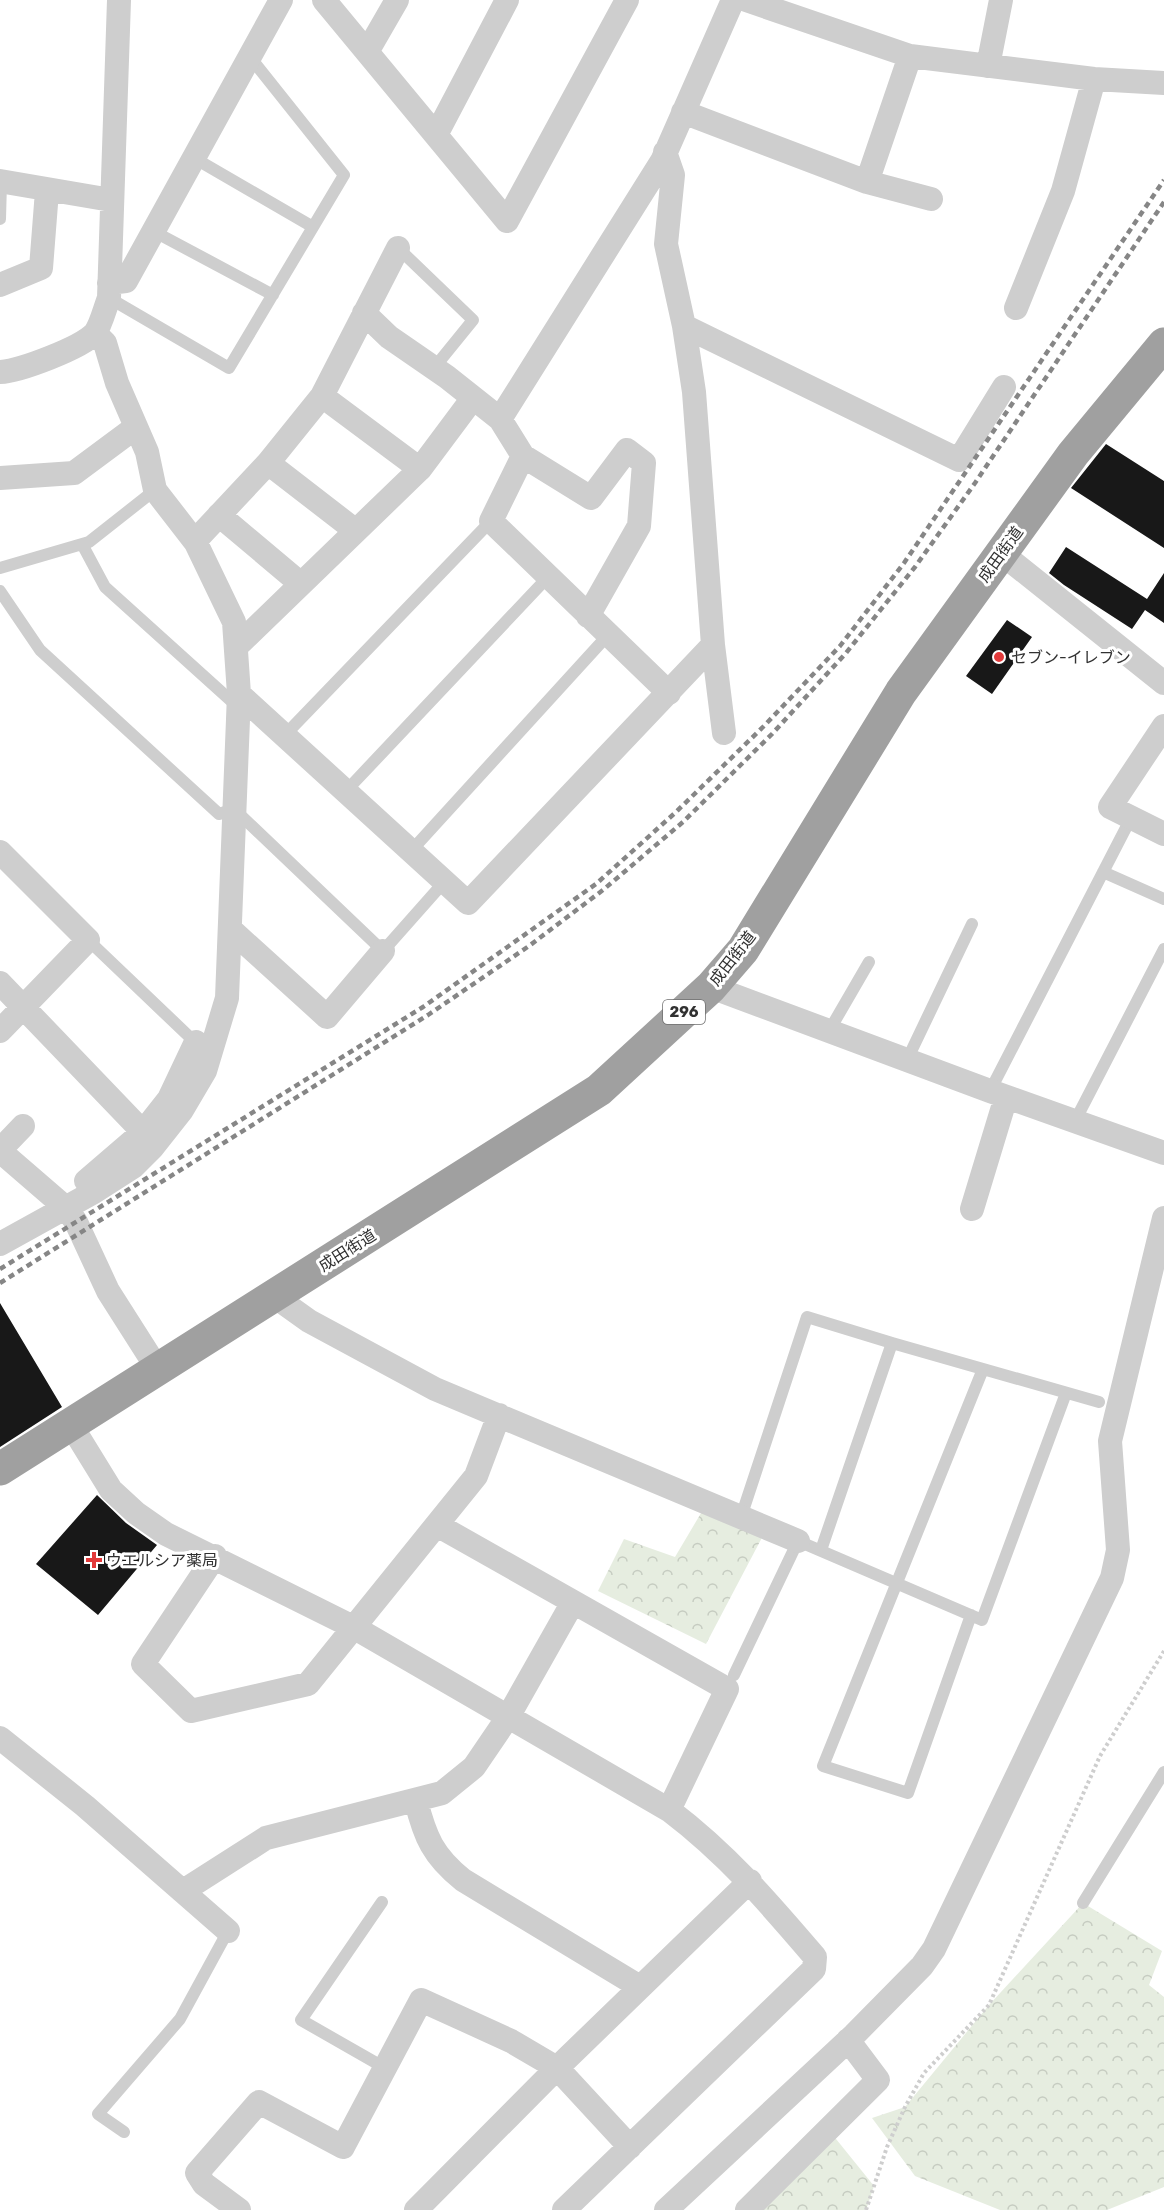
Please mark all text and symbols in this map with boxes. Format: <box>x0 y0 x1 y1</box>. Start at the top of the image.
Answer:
street label: 成田街道 <box>974 523 1027 586</box>
place label: セブン-イレブン <box>1011 648 1131 667</box>
marker: セブン-イレブン <box>992 650 1006 664</box>
street label: 成田街道 <box>705 927 760 989</box>
road number: 296 <box>663 1000 705 1024</box>
street label: 成田街道 <box>315 1225 379 1275</box>
place label: ウエルシア薬局 <box>106 1551 218 1570</box>
marker: ウエルシア薬局 <box>87 1553 101 1567</box>

